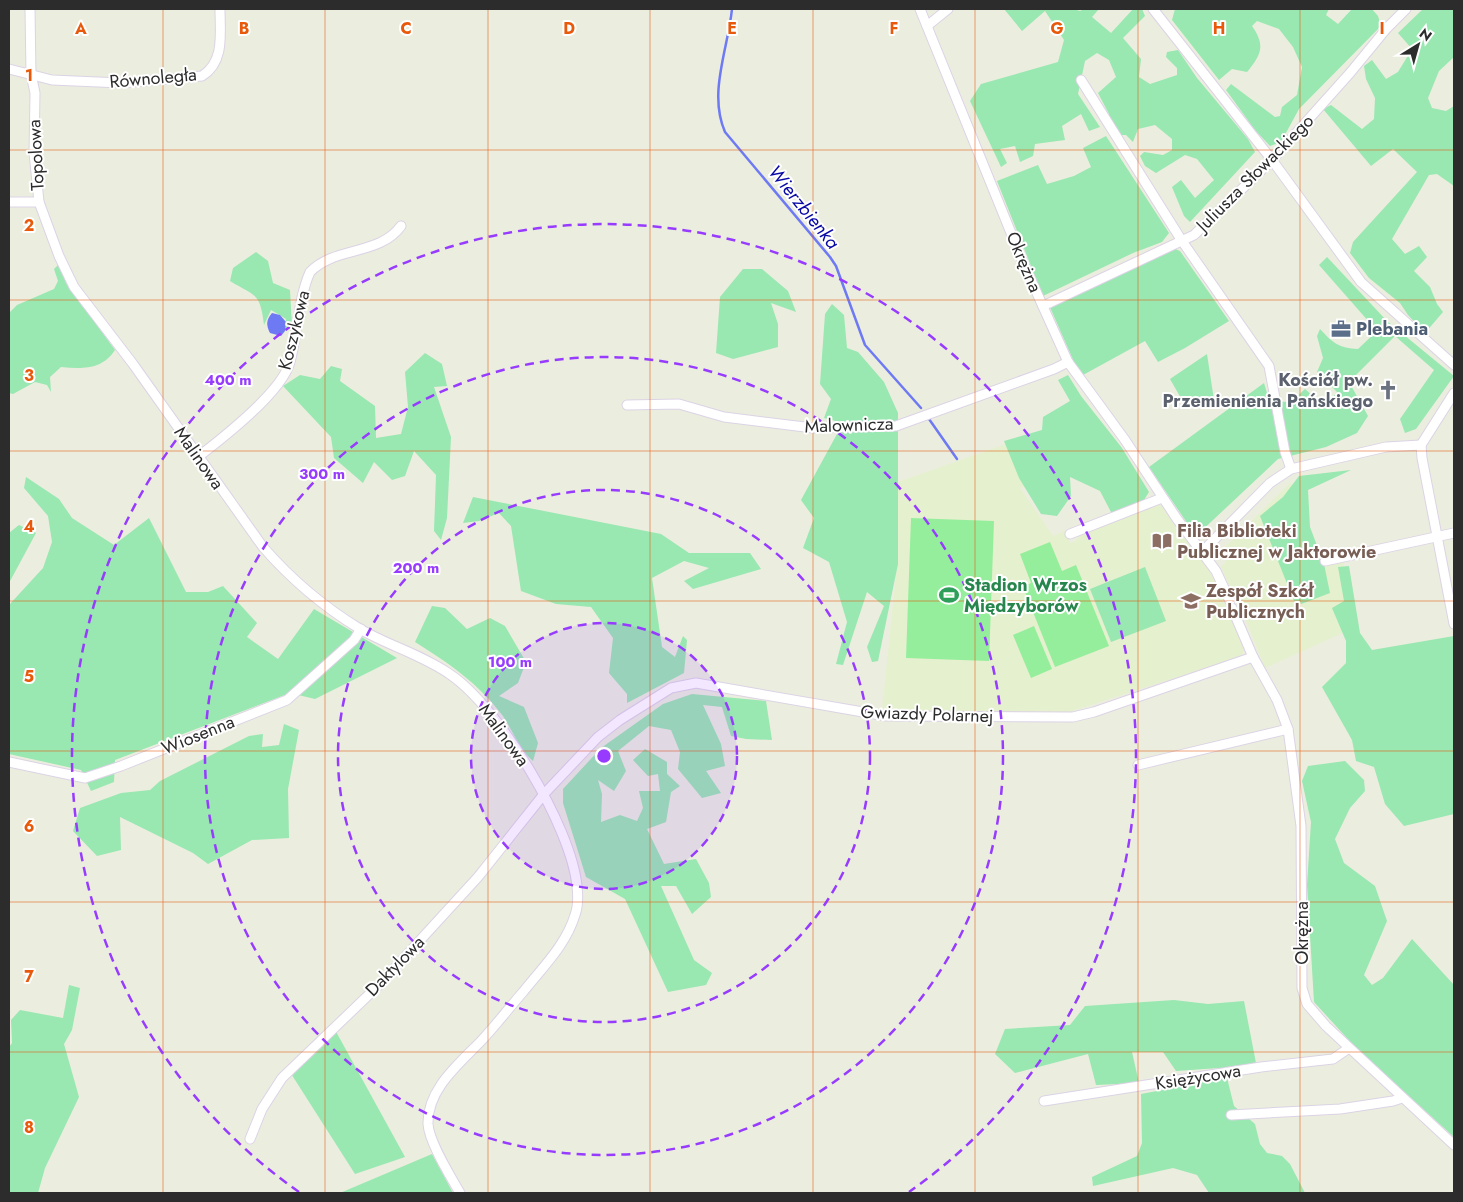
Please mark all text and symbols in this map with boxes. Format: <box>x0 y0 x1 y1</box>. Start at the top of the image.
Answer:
text: A <box>74 17 87 40</box>
text: B <box>239 17 249 40</box>
text: C <box>400 17 412 40</box>
text: D <box>563 17 575 40</box>
text: E <box>727 17 737 40</box>
text: F <box>890 17 898 40</box>
text: G <box>1050 17 1064 40</box>
text: H <box>1213 17 1225 40</box>
text: I <box>1379 17 1385 40</box>
north arrow <box>1393 20 1443 70</box>
text: N <box>1415 23 1436 46</box>
street label: Równoległa <box>108 61 198 95</box>
text: 1 <box>25 64 33 87</box>
street label: Juliusza Słowackiego <box>1189 108 1320 239</box>
street label: Topolowa <box>21 119 51 191</box>
water label: Wierzbienka <box>762 159 847 255</box>
text: 2 <box>24 214 34 237</box>
street label: Okrężna <box>1000 228 1048 296</box>
street label: Koszykowa <box>272 287 316 373</box>
place label: Plebania <box>1356 316 1428 342</box>
office icon: Plebania <box>1330 318 1352 340</box>
text: 3 <box>24 364 34 387</box>
place label: Kościół pw. Przemienienia Pańskiego <box>1162 367 1373 414</box>
text: 400 m <box>204 369 252 391</box>
church icon: Kościół pw. Przemienienia Pańskiego <box>1377 379 1399 401</box>
street label: Malownicza <box>804 410 894 440</box>
street label: Malinowa <box>168 421 230 495</box>
text: 300 m <box>299 463 345 485</box>
text: 4 <box>23 515 35 538</box>
place label: Filia Biblioteki Publicznej w Jaktorowie <box>1177 518 1376 565</box>
library icon: Filia Biblioteki Publicznej w Jaktorowie <box>1151 530 1173 552</box>
text: 200 m <box>393 557 439 579</box>
place label: Stadion Wrzos Międzyborów <box>964 572 1087 619</box>
place label: Zespół Szkół Publicznych <box>1206 578 1315 625</box>
sports icon: Stadion Wrzos Międzyborów <box>938 584 960 606</box>
school or university icon: Zespół Szkół Publicznych <box>1180 590 1202 612</box>
text: 100 m <box>488 651 532 673</box>
text: 5 <box>24 665 34 688</box>
street label: Malinowa <box>472 698 536 772</box>
street label: Gwiazdy Polarnej <box>860 699 994 729</box>
street label: Wiosenna <box>158 709 238 761</box>
centre of rings <box>595 747 613 765</box>
text: 6 <box>24 815 34 838</box>
street label: Okrężna <box>1289 901 1315 965</box>
street label: Daktylowa <box>359 930 431 1002</box>
text: 7 <box>24 965 34 988</box>
street label: Księżycowa <box>1153 1057 1243 1097</box>
text: 8 <box>24 1116 34 1139</box>

